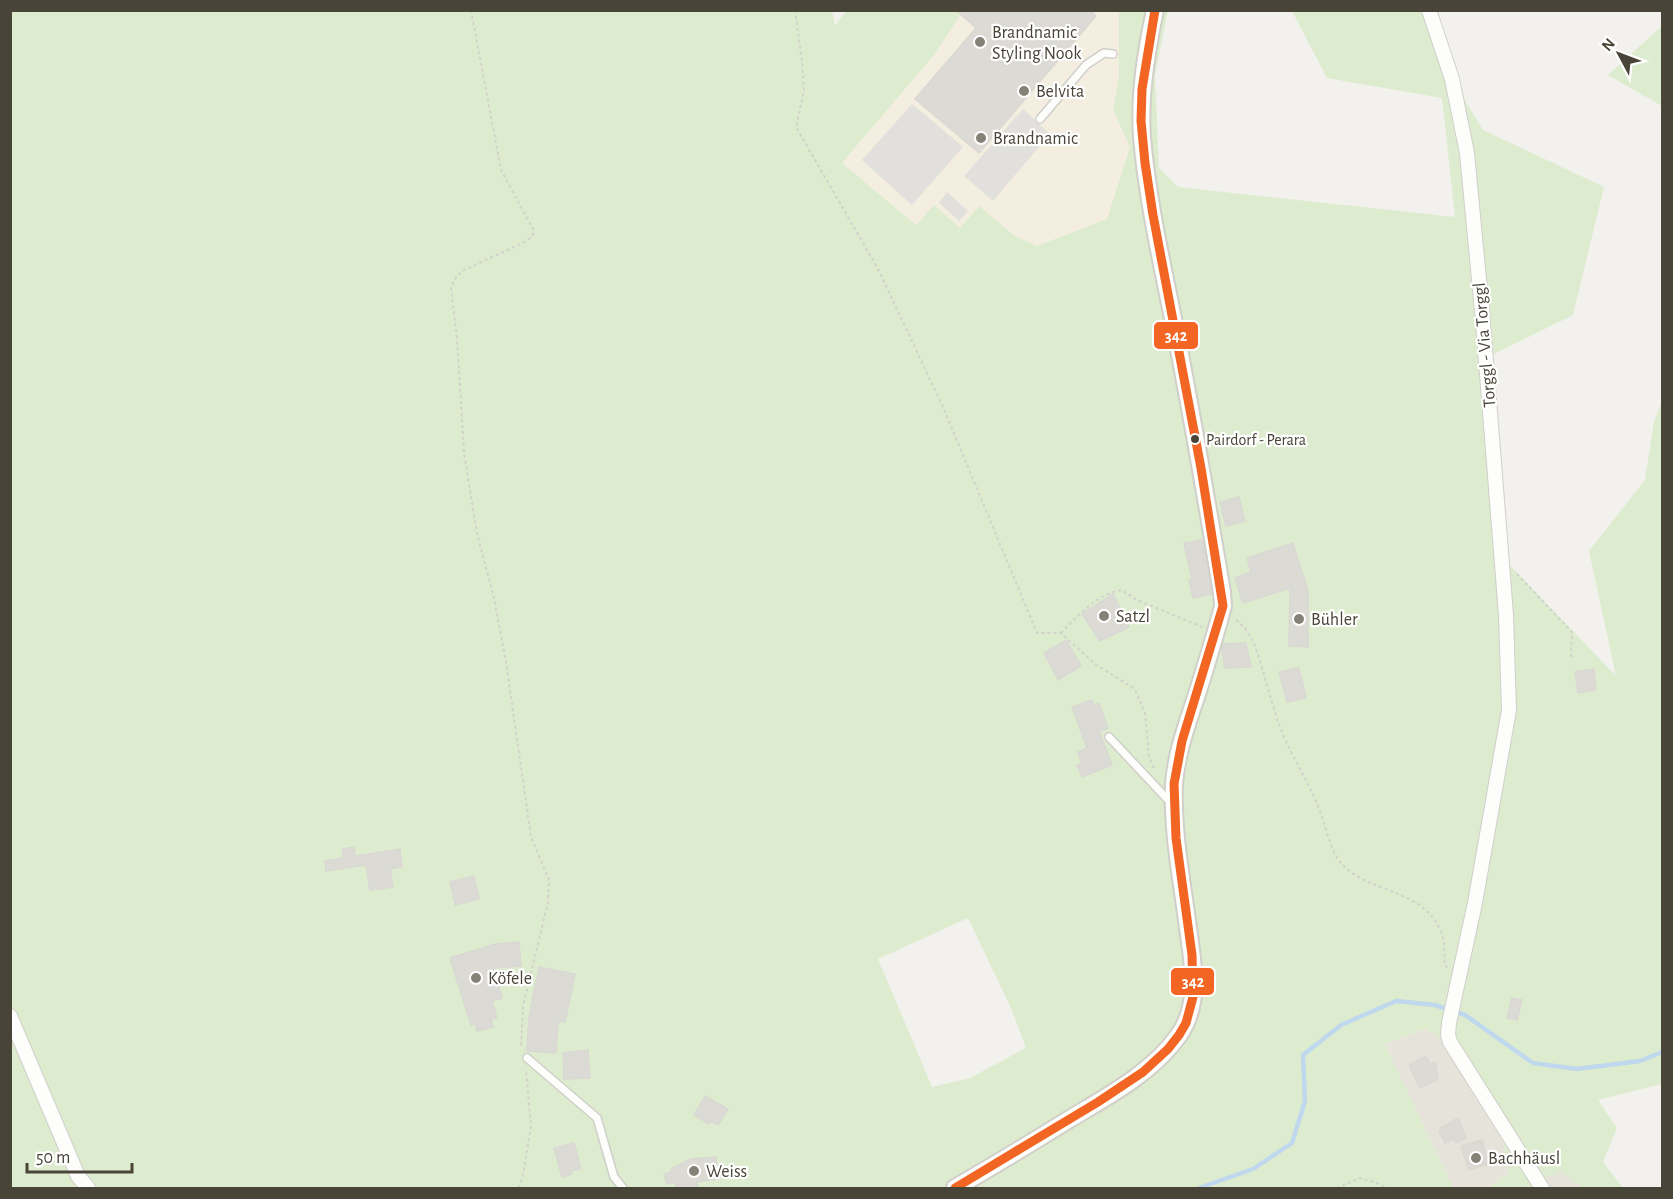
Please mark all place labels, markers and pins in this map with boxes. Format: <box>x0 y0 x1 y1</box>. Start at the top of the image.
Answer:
place label: Brandnamic Styling Nook <box>992 24 1082 63</box>
marker: Brandnamic Styling Nook <box>973 35 987 49</box>
place label: Belvita <box>1036 83 1084 101</box>
marker: Belvita <box>1017 84 1031 98</box>
place label: Brandnamic <box>993 130 1078 148</box>
marker: Brandnamic <box>974 131 988 145</box>
place label: Pairdorf - Perara <box>1206 432 1306 448</box>
marker: Pairdorf - Perara <box>1189 433 1201 445</box>
place label: Satzl <box>1116 608 1150 626</box>
marker: Satzl <box>1097 609 1111 623</box>
place label: Bühler <box>1311 611 1358 629</box>
marker: Bühler <box>1292 612 1306 626</box>
place label: Köfele <box>488 970 532 988</box>
marker: Köfele <box>469 971 483 985</box>
place label: Bachhäusl <box>1488 1150 1560 1168</box>
marker: Bachhäusl <box>1469 1151 1483 1165</box>
place label: Weiss <box>706 1163 747 1181</box>
marker: Weiss <box>687 1164 701 1178</box>

